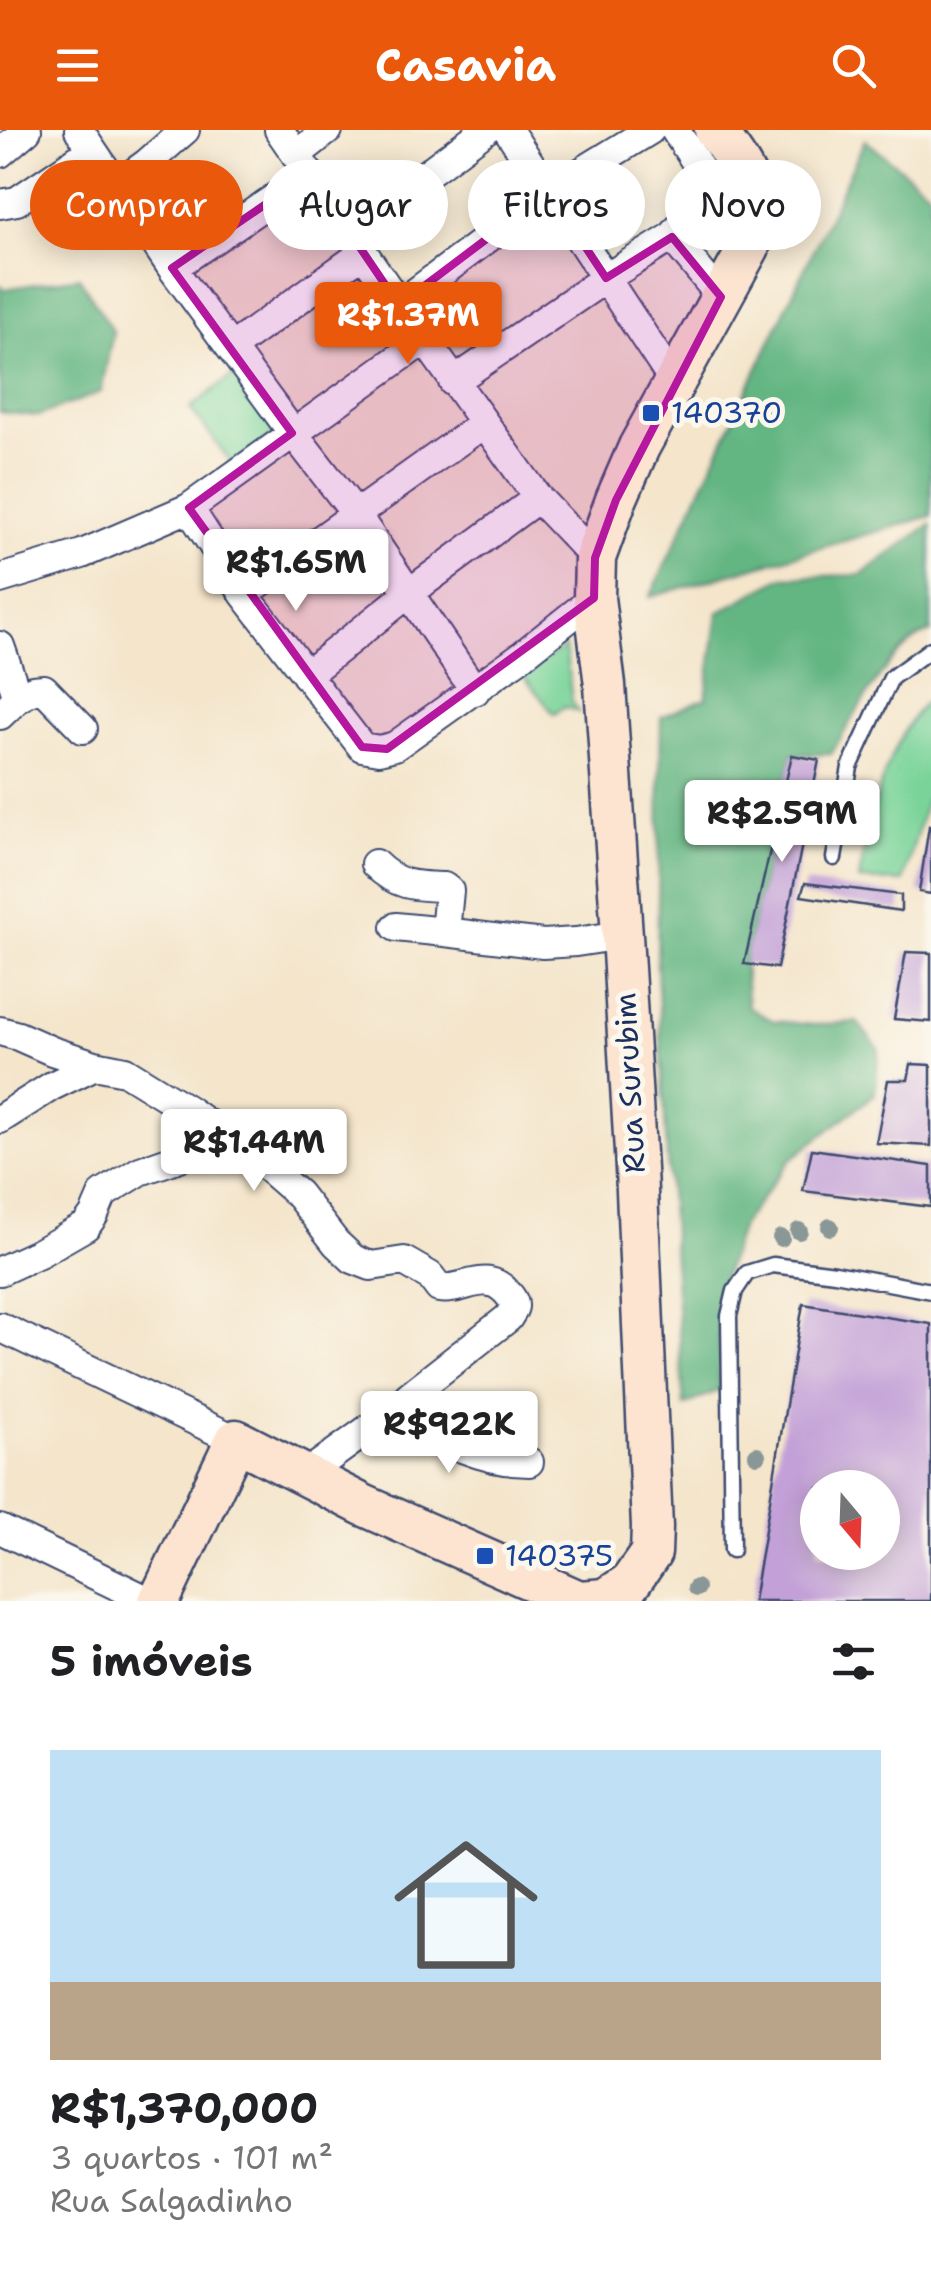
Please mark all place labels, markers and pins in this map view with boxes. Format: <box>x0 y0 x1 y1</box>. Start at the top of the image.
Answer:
pin: R$1.37M <box>316 282 500 367</box>
place label: 140370 <box>671 392 782 433</box>
marker: 140370 <box>640 402 662 424</box>
pin: R$1.65M <box>204 529 388 614</box>
pin: R$2.59M <box>690 780 874 865</box>
pin: R$1.44M <box>162 1109 346 1194</box>
pin: R$922K <box>368 1391 530 1476</box>
place label: 140375 <box>505 1535 613 1576</box>
marker: 140375 <box>474 1545 496 1567</box>

